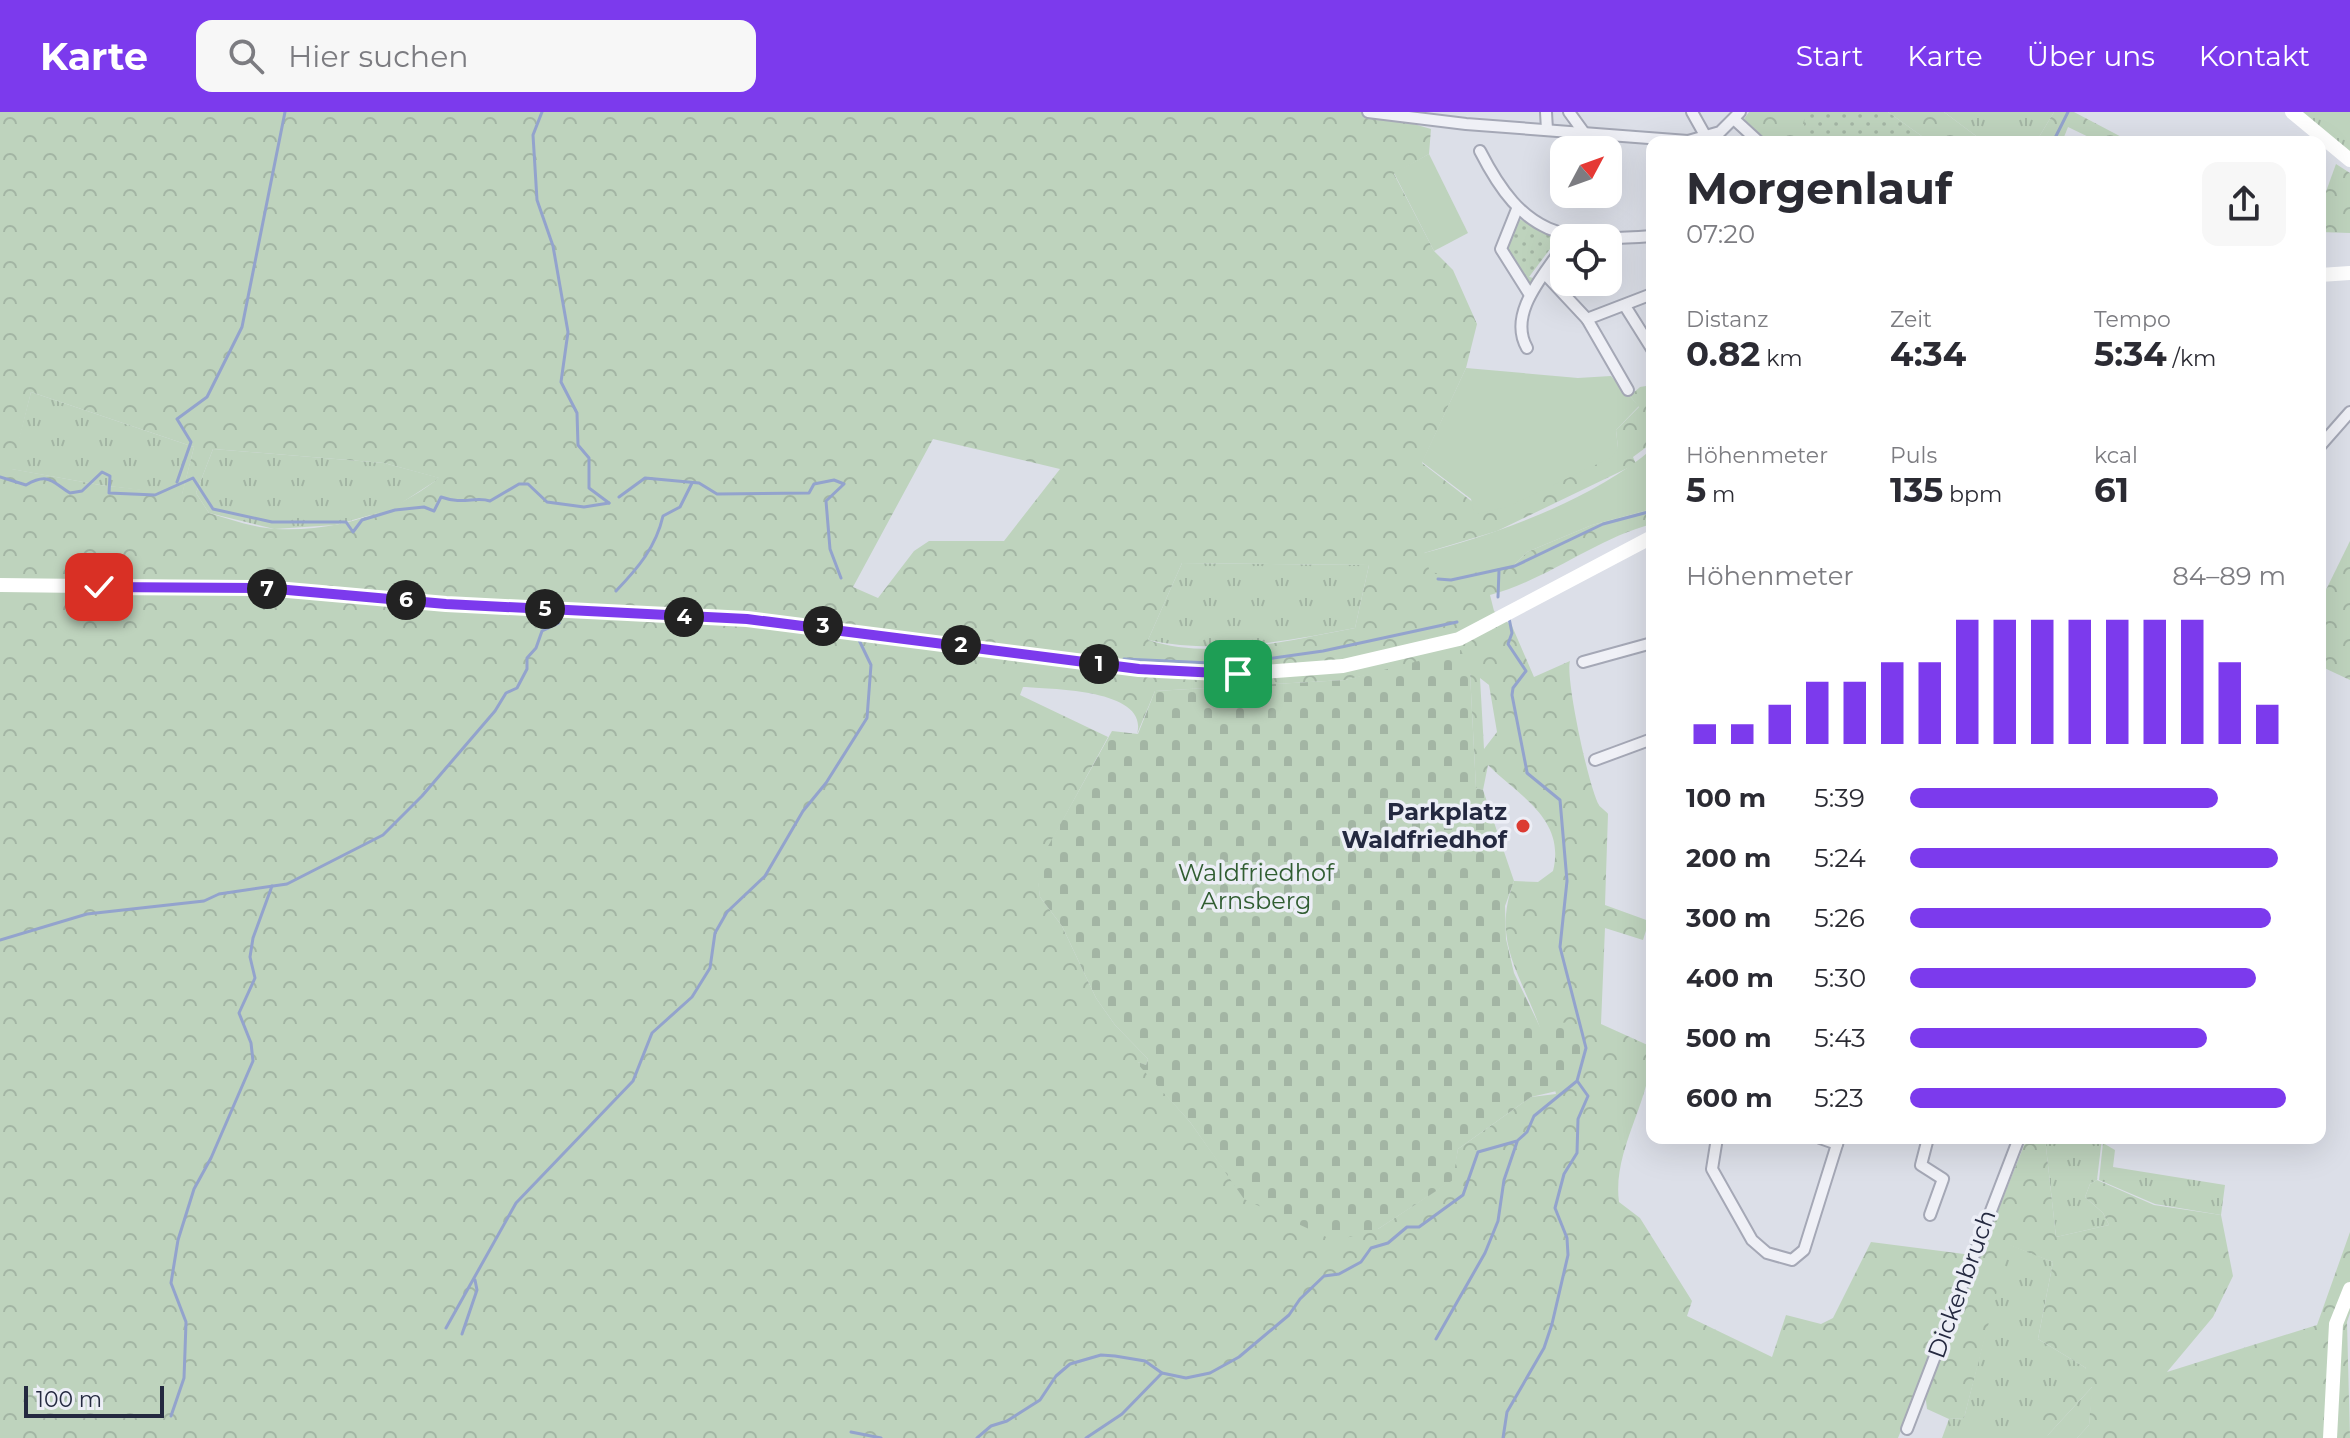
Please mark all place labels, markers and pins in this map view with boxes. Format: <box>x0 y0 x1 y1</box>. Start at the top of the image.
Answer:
pin <box>65 553 133 621</box>
pin: 7 <box>247 569 287 609</box>
pin: 6 <box>386 580 426 620</box>
pin: 5 <box>525 589 565 629</box>
pin: 4 <box>664 597 704 637</box>
pin: 3 <box>803 606 843 646</box>
pin: 2 <box>941 625 981 665</box>
pin <box>1204 640 1272 708</box>
pin: 1 <box>1079 644 1119 684</box>
place label: Parkplatz Waldfriedhof <box>1342 797 1509 854</box>
marker: Parkplatz Waldfriedhof <box>1514 817 1532 835</box>

